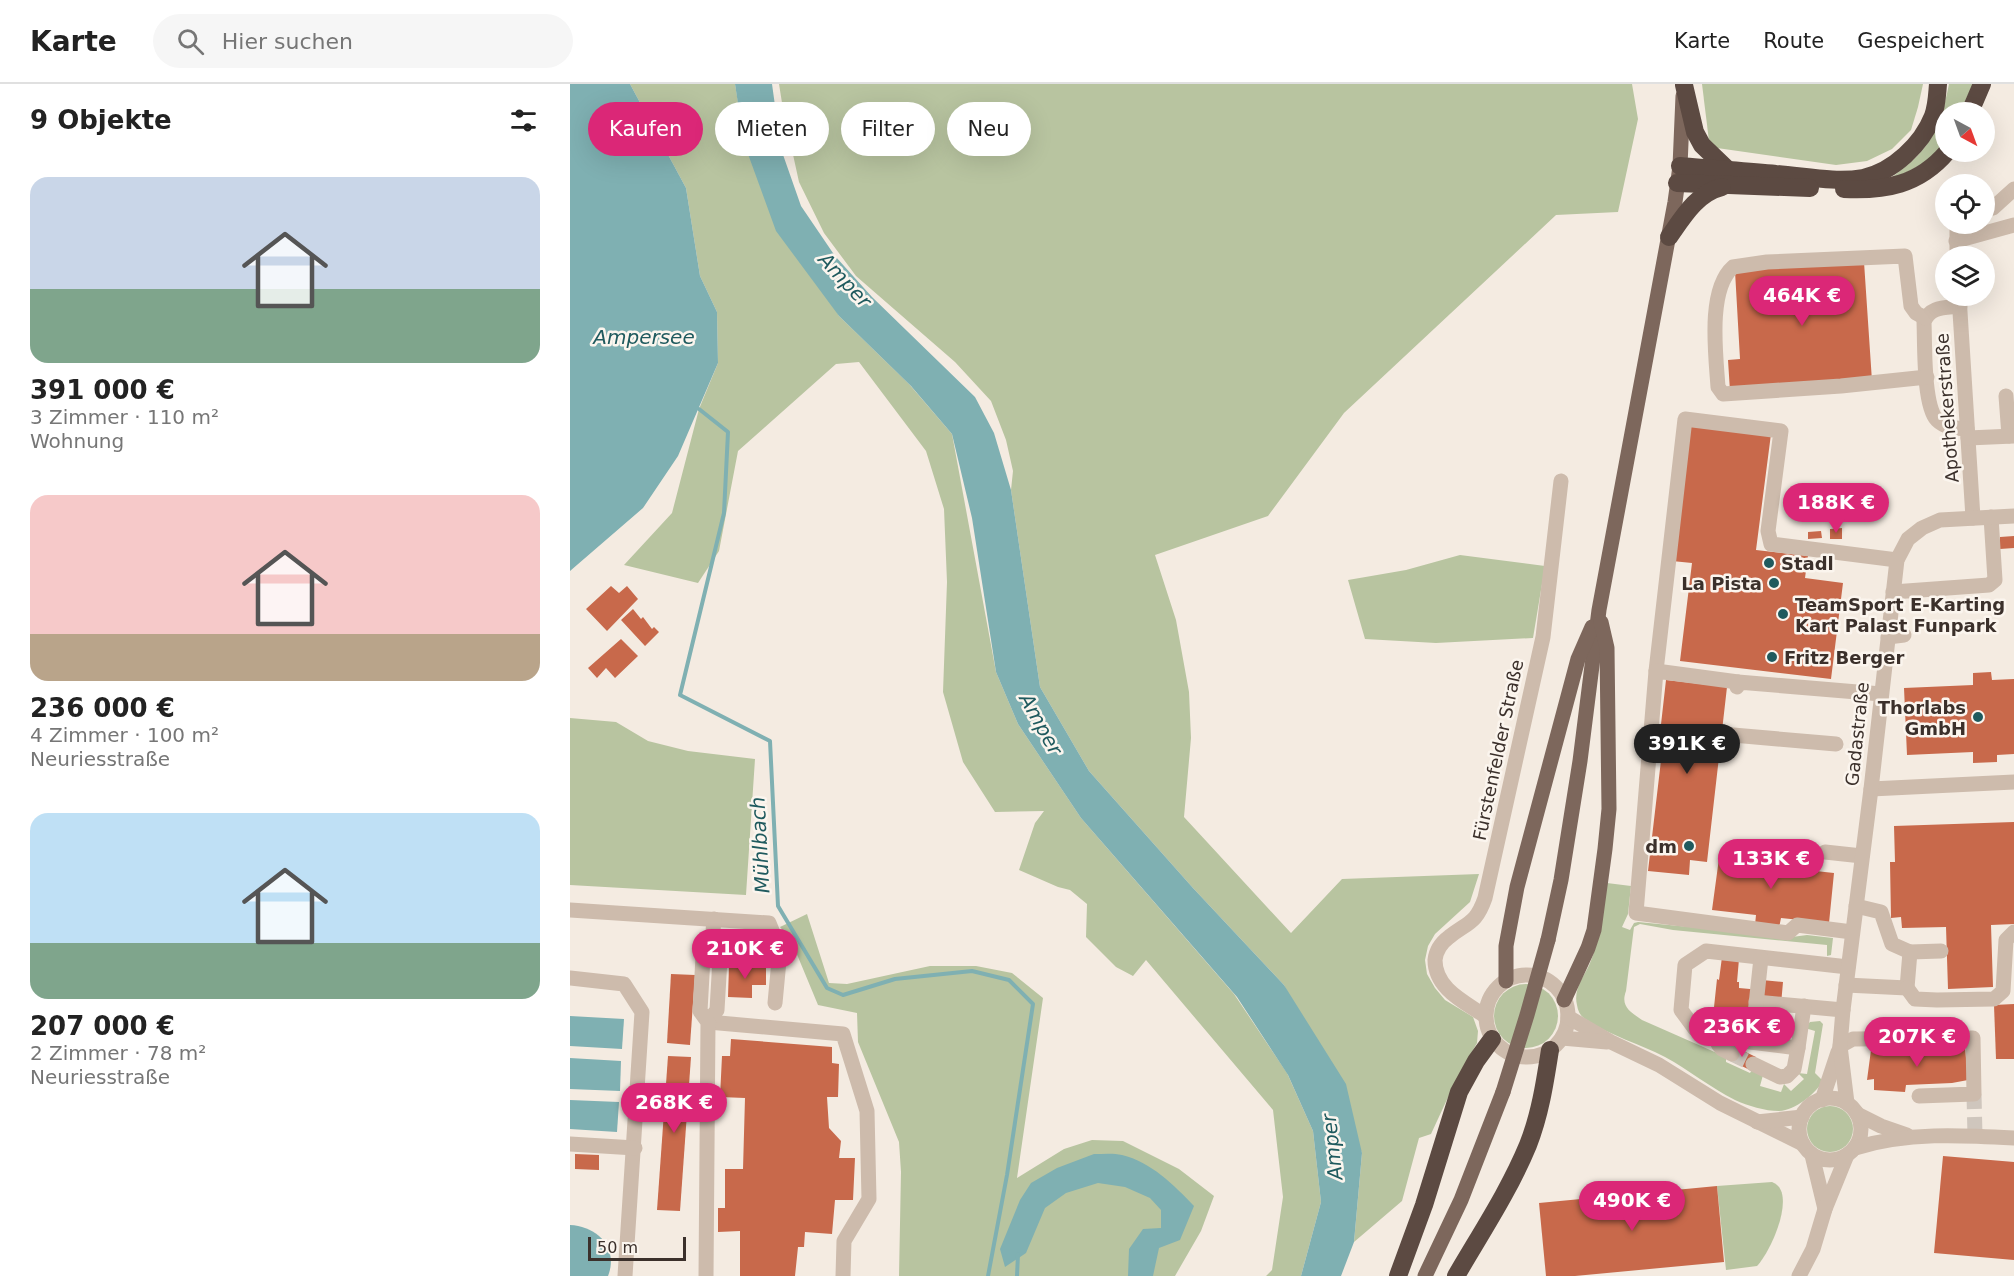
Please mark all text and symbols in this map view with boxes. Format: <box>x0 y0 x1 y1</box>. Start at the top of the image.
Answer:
search box <box>153 14 573 68</box>
text: Karte <box>30 25 117 58</box>
icon: search <box>174 25 207 58</box>
text: Hier suchen <box>222 29 353 54</box>
text: Karte <box>1674 29 1730 53</box>
text: Route <box>1763 29 1824 53</box>
text: Gespeichert <box>1857 29 1984 53</box>
chip: Kaufen <box>588 102 703 156</box>
chip: Mieten <box>715 102 829 156</box>
chip: Filter <box>841 102 935 156</box>
chip: Neu <box>947 102 1031 156</box>
north arrow <box>1935 102 1995 162</box>
map controls <box>1935 102 1995 306</box>
icon: filters <box>507 104 540 137</box>
text: 9 Objekte <box>30 105 172 135</box>
button: locate <box>1935 174 1995 234</box>
icon: home <box>231 216 339 324</box>
water label: Amper <box>812 246 878 314</box>
button: layers <box>1935 246 1995 306</box>
pin: 464K € <box>1753 276 1851 327</box>
text: 464K € <box>1763 283 1841 307</box>
water label: Ampersee <box>591 325 695 349</box>
street label: Apothekerstraße <box>1931 333 1963 483</box>
text: 391 000 € <box>30 375 175 405</box>
text: 3 Zimmer · 110 m² <box>30 405 219 429</box>
text: Wohnung <box>30 429 124 453</box>
pin: 188K € <box>1787 483 1885 534</box>
text: 188K € <box>1797 490 1875 514</box>
icon: home <box>231 534 339 642</box>
place label: Stadl <box>1781 553 1834 574</box>
marker: Stadl <box>1762 556 1776 570</box>
place label: La Pista <box>1681 573 1762 594</box>
marker: La Pista <box>1767 576 1781 590</box>
place label: TeamSport E-Karting Kart Palast Funpark <box>1795 594 2005 636</box>
marker: TeamSport E-Karting Kart Palast Funpark <box>1776 607 1790 621</box>
place label: Fritz Berger <box>1784 647 1904 668</box>
marker: Fritz Berger <box>1765 650 1779 664</box>
street label: Fürstenfelder Straße <box>1469 658 1527 842</box>
street label: Gadastraße <box>1841 681 1873 787</box>
water label: Amper <box>1013 687 1068 760</box>
text: 236 000 € <box>30 693 175 723</box>
place label: Thorlabs GmbH <box>1878 697 1966 739</box>
marker: Thorlabs GmbH <box>1971 710 1985 724</box>
text: 4 Zimmer · 100 m² <box>30 723 219 747</box>
pin: 391K € <box>1638 724 1736 775</box>
text: 391K € <box>1648 731 1726 755</box>
text: Neuriesstraße <box>30 747 170 771</box>
water label: Mühlbach <box>745 796 775 894</box>
place label: dm <box>1645 836 1677 857</box>
marker: dm <box>1682 839 1696 853</box>
pin: 133K € <box>1722 839 1820 890</box>
text: 133K € <box>1732 846 1810 870</box>
icon: home <box>231 852 339 960</box>
pin: 210K € <box>696 929 794 980</box>
text: 210K € <box>706 936 784 960</box>
pin: 236K € <box>1693 1007 1791 1058</box>
text: 207 000 € <box>30 1011 175 1041</box>
text: 236K € <box>1703 1014 1781 1038</box>
pin: 207K € <box>1868 1017 1966 1068</box>
text: 207K € <box>1878 1024 1956 1048</box>
text: 2 Zimmer · 78 m² <box>30 1041 206 1065</box>
text: Neuriesstraße <box>30 1065 170 1089</box>
pin: 268K € <box>625 1083 723 1134</box>
text: 268K € <box>635 1090 713 1114</box>
water label: Amper <box>1316 1111 1348 1183</box>
pin: 490K € <box>1583 1181 1681 1232</box>
text: 490K € <box>1593 1188 1671 1212</box>
scale bar <box>588 1234 686 1262</box>
text: 50 m <box>597 1238 638 1257</box>

